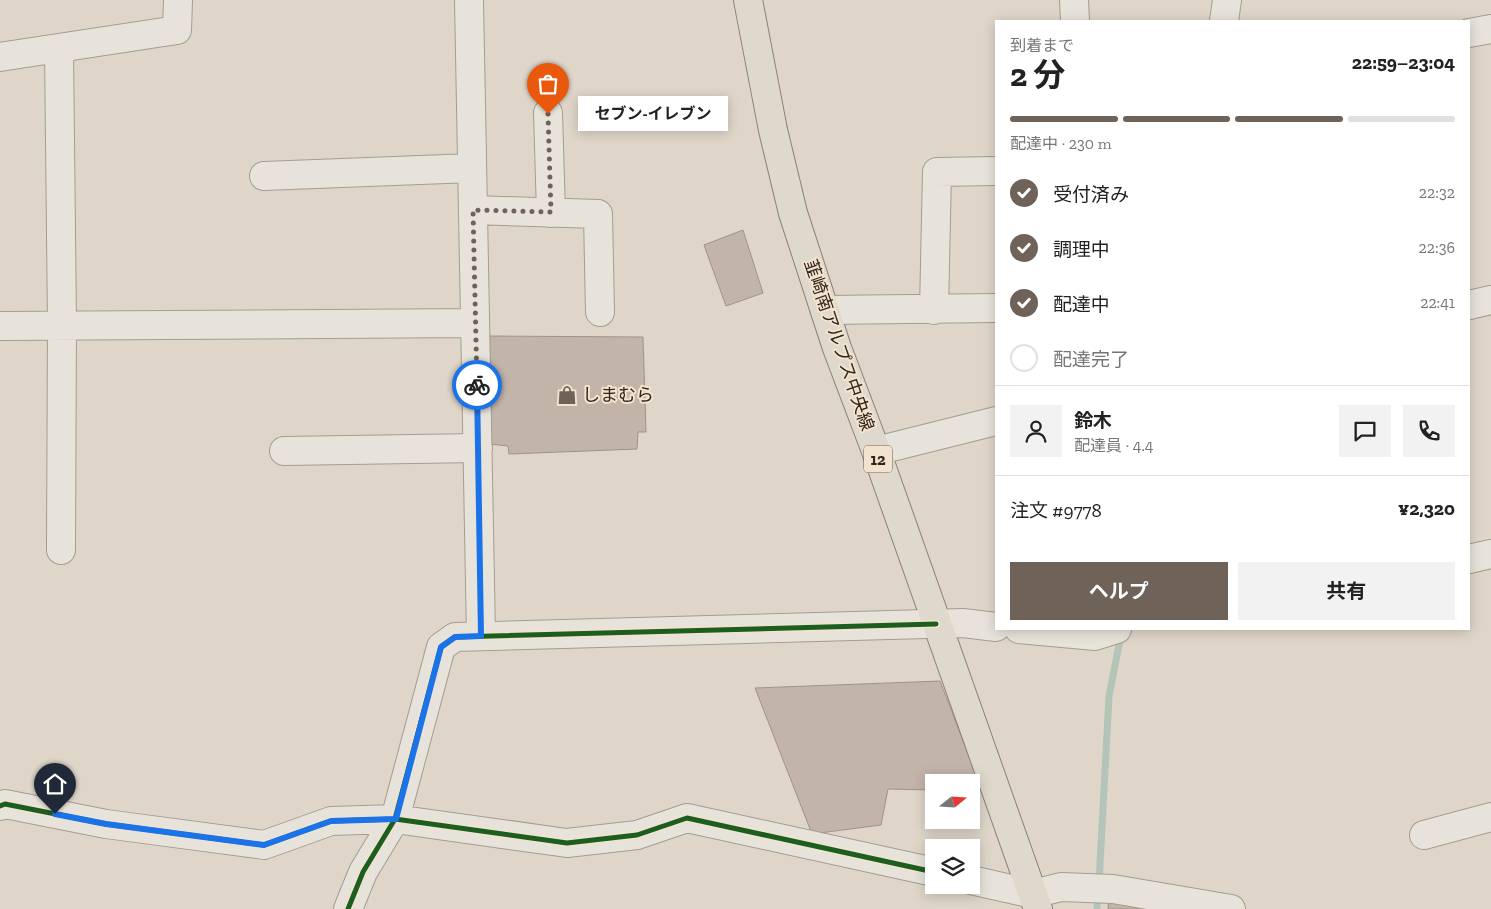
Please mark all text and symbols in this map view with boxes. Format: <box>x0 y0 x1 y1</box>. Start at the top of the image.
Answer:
text: 到着まで <box>1010 36 1074 55</box>
text: 22:59–23:04 <box>1352 51 1455 74</box>
text: 2 分 <box>1010 56 1065 94</box>
pin <box>527 63 569 114</box>
icon: bag <box>534 70 562 98</box>
callout: セブン-イレブン <box>578 96 728 132</box>
text: セブン-イレブン <box>594 104 712 123</box>
text: 配達中 · 230 m <box>1010 134 1112 153</box>
icon: check <box>1010 179 1038 207</box>
text: 受付済み <box>1053 183 1129 206</box>
text: 22:32 <box>1419 183 1455 202</box>
icon: check <box>1010 234 1038 262</box>
text: 調理中 <box>1053 238 1110 261</box>
text: 22:36 <box>1419 238 1455 257</box>
street label: 韮崎南アルプス中央線 <box>799 256 879 434</box>
icon: check <box>1010 289 1038 317</box>
text: 配達中 <box>1053 293 1110 316</box>
text: 22:41 <box>1420 293 1455 312</box>
text: 配達完了 <box>1053 348 1129 371</box>
courier <box>452 360 502 410</box>
icon: bike <box>463 371 491 399</box>
shop icon: しまむら <box>556 384 578 406</box>
place label: しまむら <box>582 384 654 406</box>
button: person <box>1010 405 1062 457</box>
button: chat <box>1339 405 1391 457</box>
button: phone <box>1403 405 1455 457</box>
text: 鈴木 <box>1074 409 1112 432</box>
text: 配達員 · 4.4 <box>1074 436 1153 455</box>
road number: 12 <box>864 446 892 472</box>
text: ¥2,320 <box>1398 497 1455 520</box>
text: 注文 #9778 <box>1010 499 1102 522</box>
button: ヘルプ <box>1010 562 1228 620</box>
button: 共有 <box>1238 562 1455 620</box>
pin <box>34 763 76 814</box>
icon: home <box>41 770 69 798</box>
north arrow <box>925 774 980 829</box>
map controls <box>925 774 980 894</box>
button: layers <box>925 839 980 894</box>

